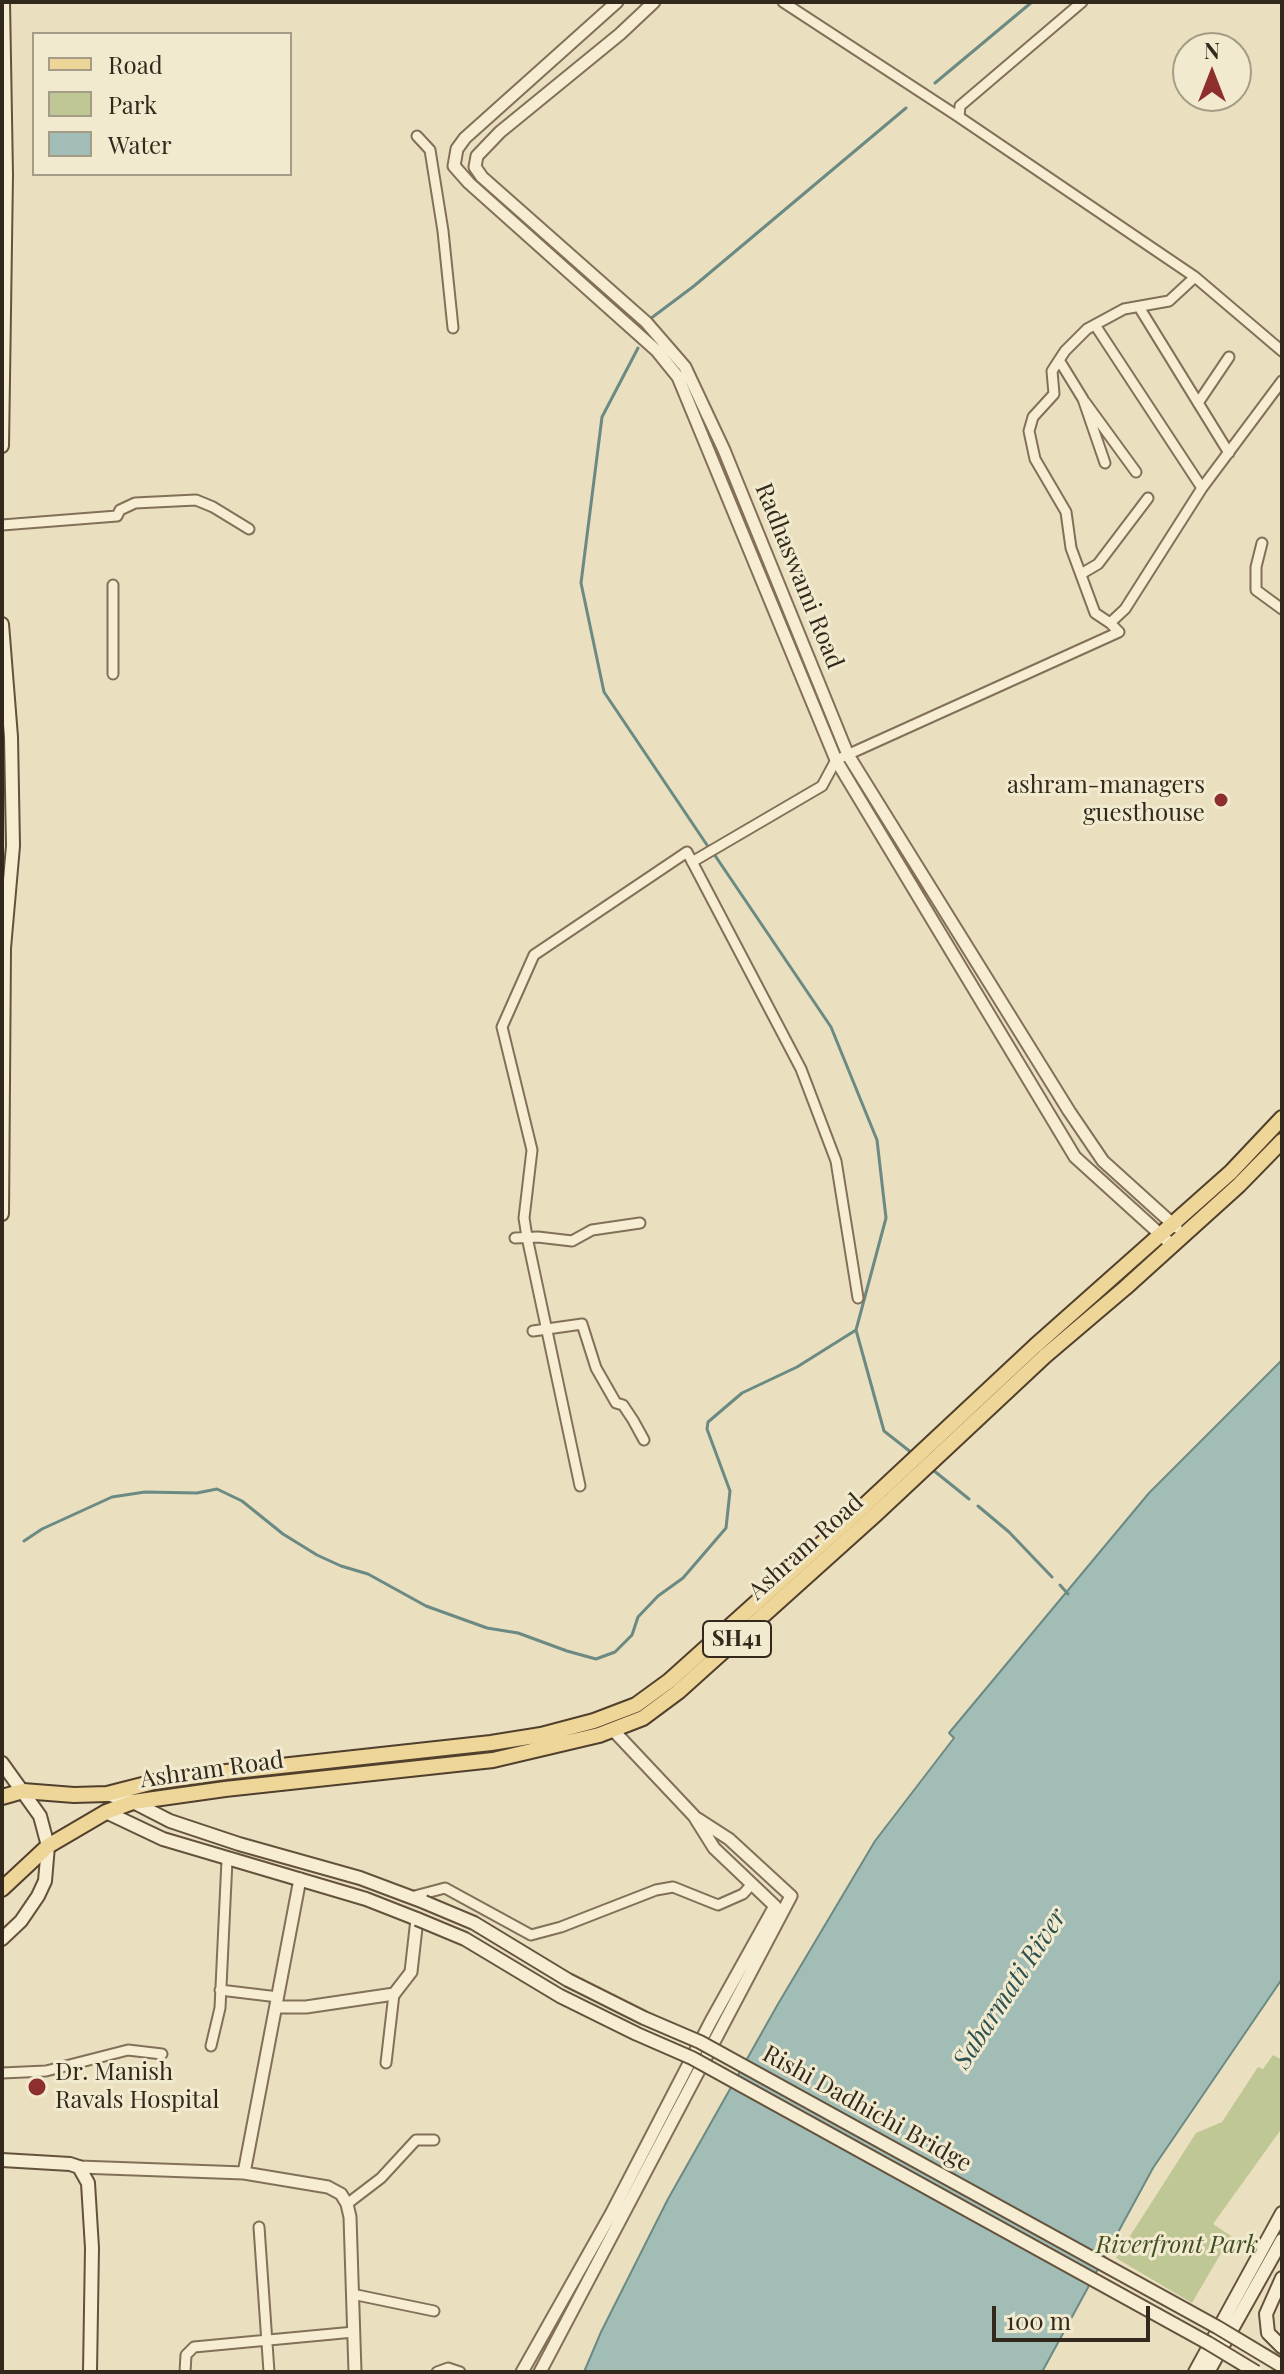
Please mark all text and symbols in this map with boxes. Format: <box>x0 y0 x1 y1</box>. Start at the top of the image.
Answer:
legend <box>32 32 292 176</box>
north arrow <box>1172 32 1252 112</box>
text: N <box>1204 35 1220 65</box>
text: Road <box>108 48 163 80</box>
text: Park <box>108 88 157 120</box>
text: Water <box>108 128 172 160</box>
street label: Radhaswami Road <box>749 479 849 673</box>
place label: ashram-managers guesthouse <box>1007 772 1205 828</box>
marker: ashram-managers guesthouse <box>1212 791 1230 809</box>
street label: Ashram Road <box>743 1488 869 1606</box>
road number: SH41 <box>703 1621 771 1657</box>
street label: Ashram Road <box>138 1746 286 1794</box>
water label: Sabarmati River <box>947 1903 1073 2075</box>
street label: Rishi Dadhichi Bridge <box>757 2040 977 2178</box>
place label: Dr. Manish Ravals Hospital <box>55 2059 219 2115</box>
marker: Dr. Manish Ravals Hospital <box>26 2076 48 2098</box>
park label: Riverfront Park <box>1096 2232 1258 2260</box>
scale bar <box>996 2290 1154 2340</box>
text: 100 m <box>1006 2304 1071 2336</box>

